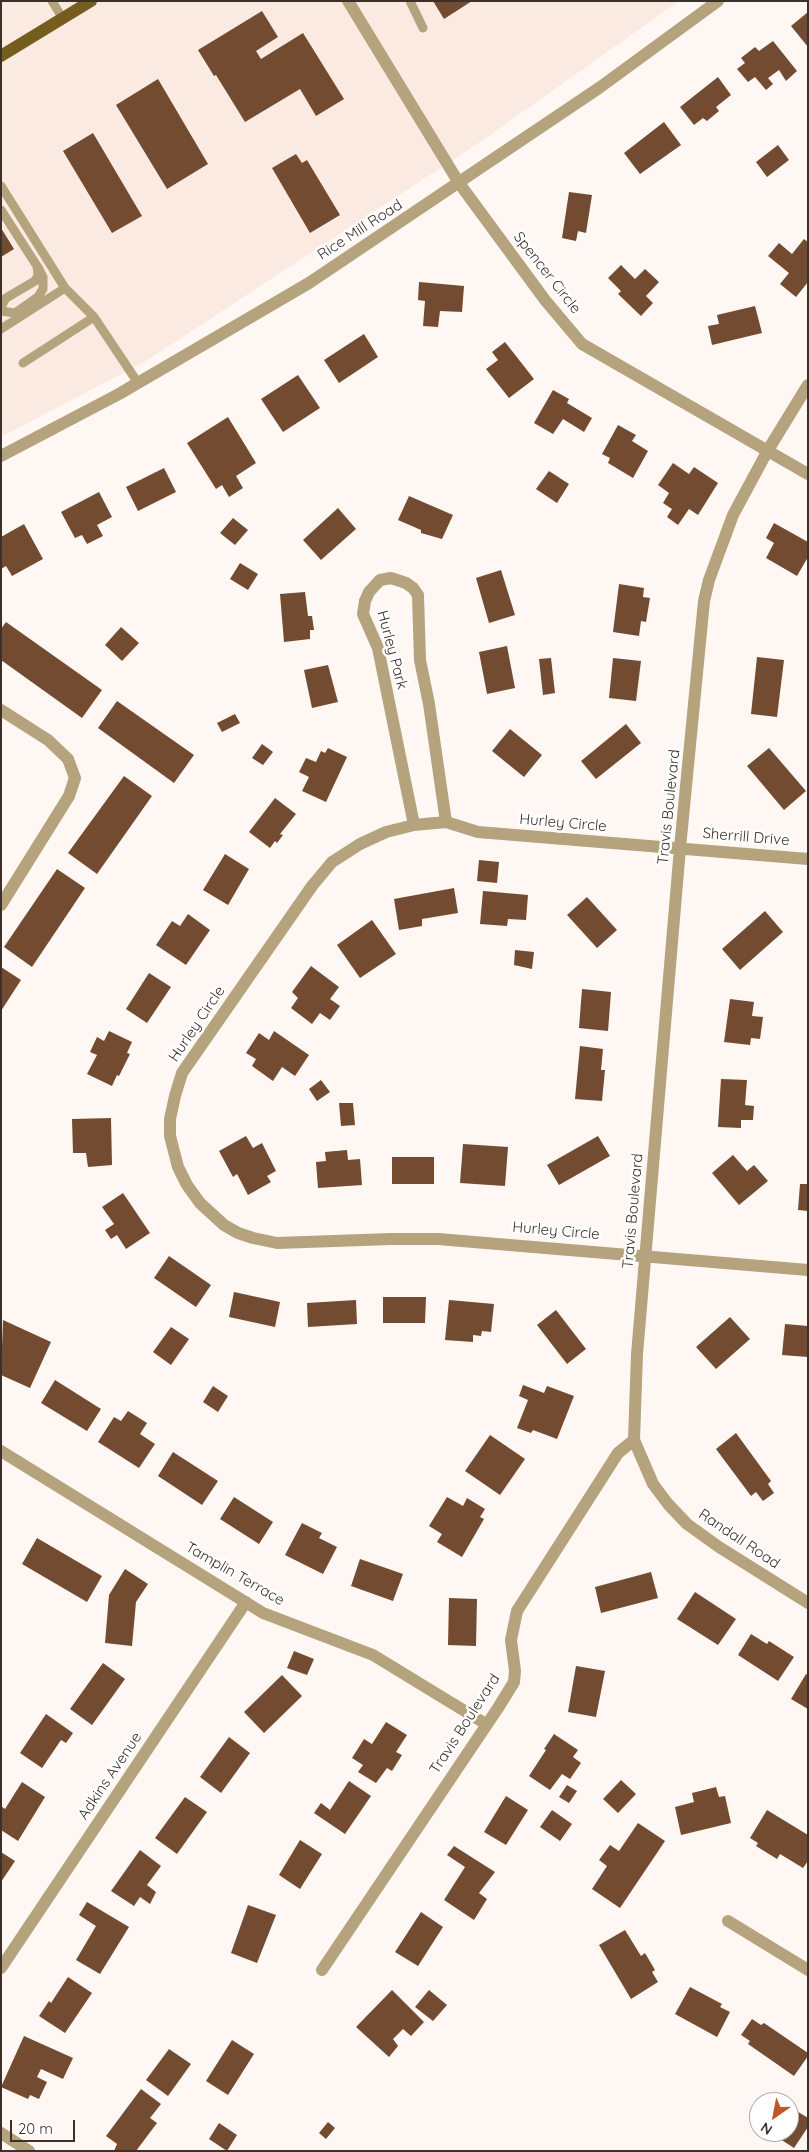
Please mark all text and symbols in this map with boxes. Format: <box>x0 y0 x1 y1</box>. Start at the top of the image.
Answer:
street label: Rice Mill Road <box>314 196 406 264</box>
street label: Spencer Circle <box>510 229 584 317</box>
street label: Hurley Park <box>373 608 411 692</box>
street label: Travis Boulevard <box>654 749 684 865</box>
street label: Hurley Circle <box>519 810 607 836</box>
street label: Sherrill Drive <box>702 824 790 850</box>
street label: Hurley Circle <box>165 983 229 1065</box>
street label: Travis Boulevard <box>619 1153 647 1269</box>
street label: Hurley Circle <box>512 1218 600 1244</box>
street label: Randall Road <box>695 1505 783 1573</box>
street label: Tamplin Terrace <box>182 1538 288 1610</box>
street label: Travis Boulevard <box>426 1671 504 1777</box>
street label: Adkins Avenue <box>74 1729 146 1823</box>
north arrow <box>749 2092 799 2142</box>
scale bar <box>12 2110 78 2142</box>
text: N <box>757 2118 776 2139</box>
text: 20 m <box>18 2119 53 2138</box>

